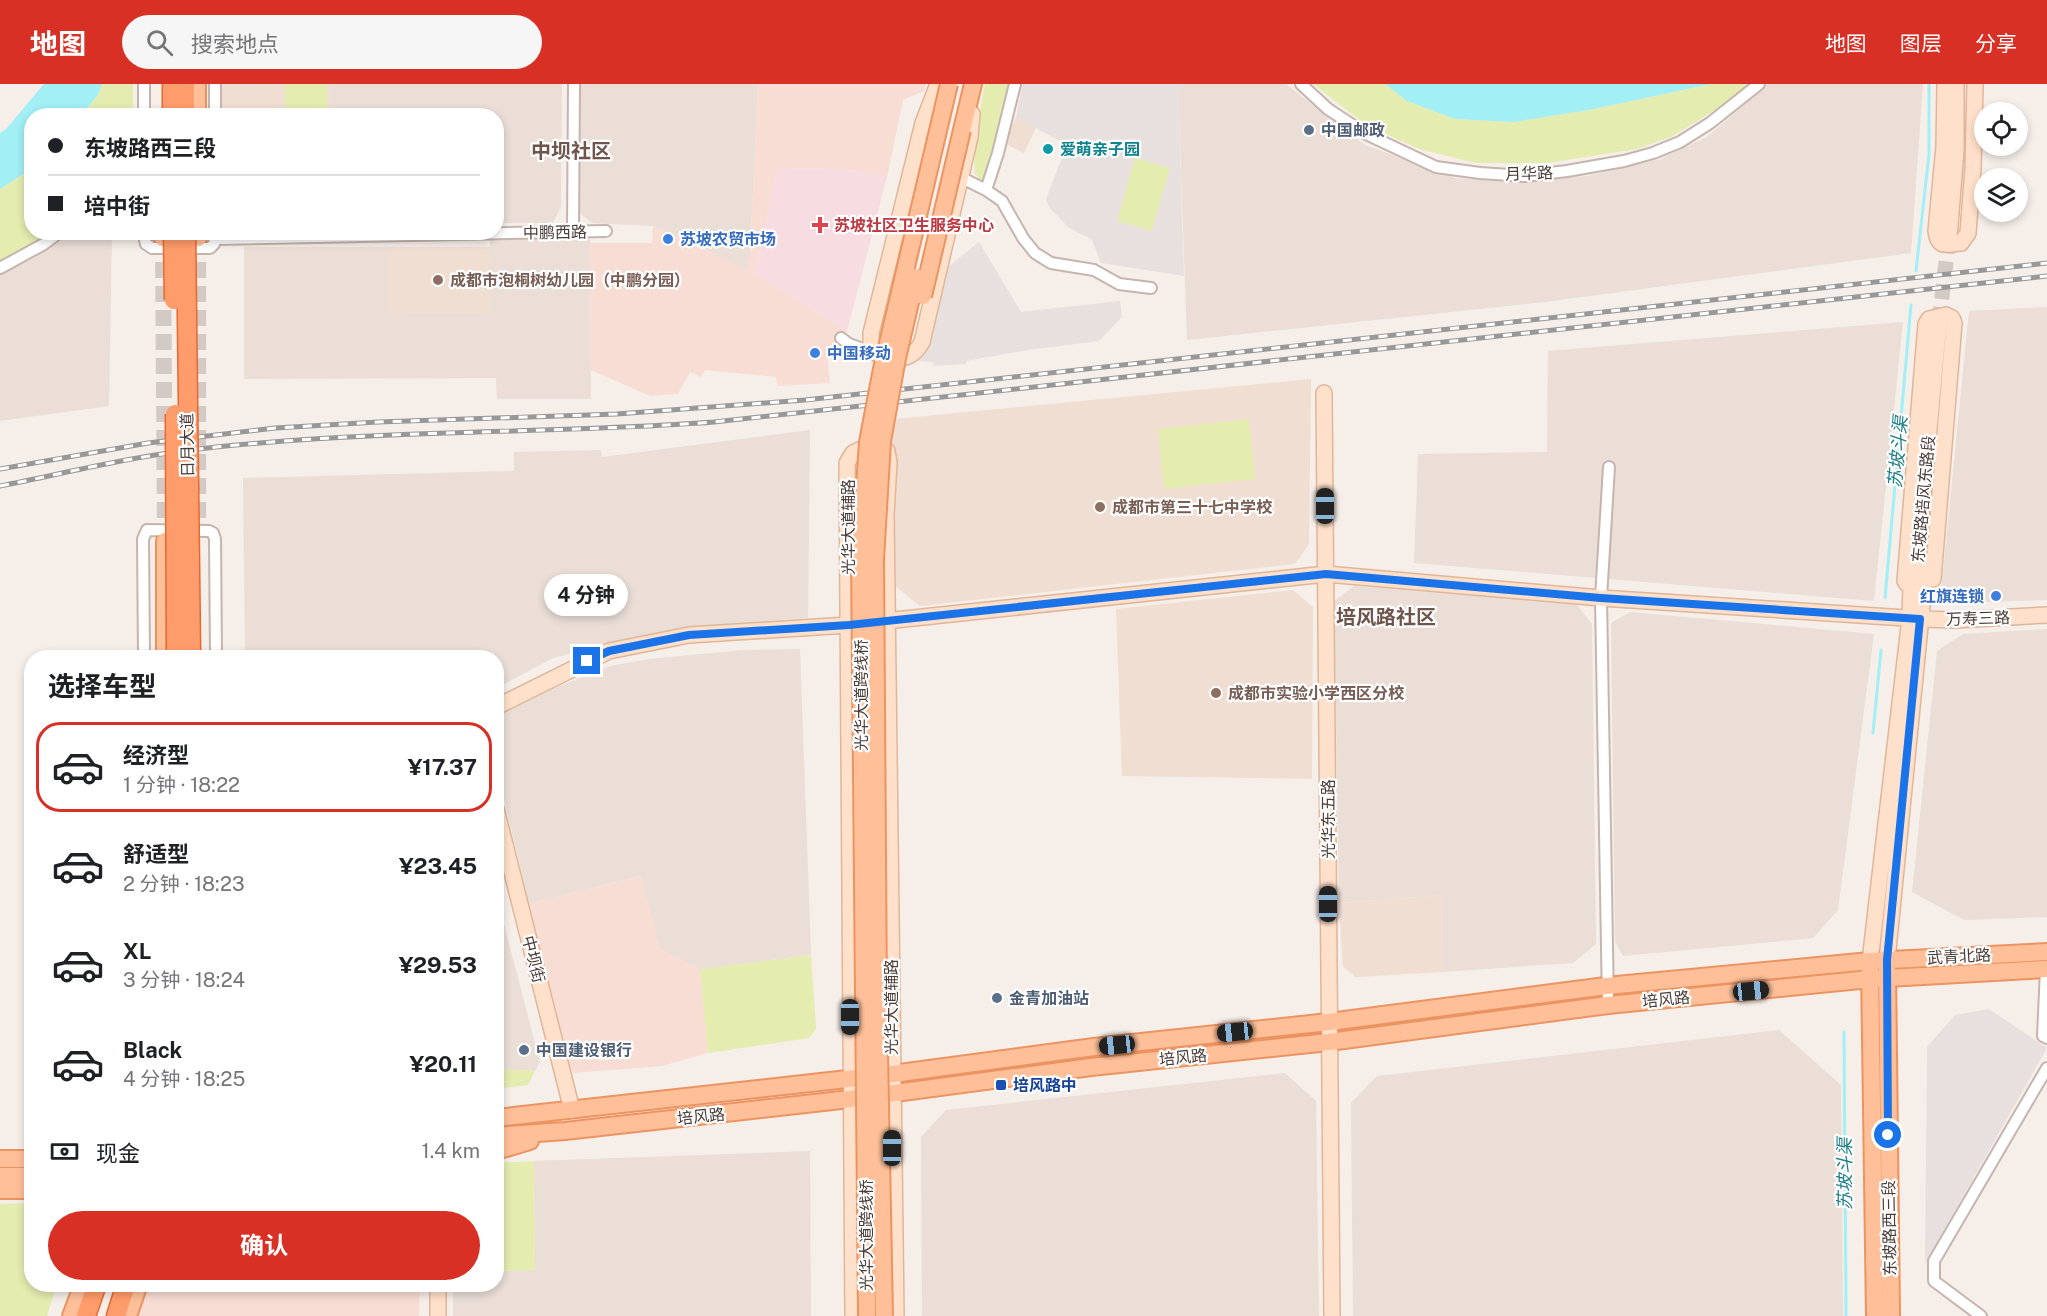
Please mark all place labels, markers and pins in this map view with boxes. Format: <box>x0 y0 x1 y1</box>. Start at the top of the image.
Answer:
place label: 中国邮政 <box>1321 121 1385 140</box>
marker: 中国邮政 <box>1302 123 1316 137</box>
place label: 爱萌亲子园 <box>1060 140 1140 159</box>
marker: 爱萌亲子园 <box>1041 142 1055 156</box>
marker: 苏坡社区卫生服务中心 <box>811 216 829 234</box>
place label: 苏坡社区卫生服务中心 <box>834 216 994 235</box>
place label: 苏坡农贸市场 <box>680 230 776 249</box>
marker: 苏坡农贸市场 <box>661 232 675 246</box>
place label: 成都市泡桐树幼儿园（中鹏分园） <box>450 271 690 290</box>
marker: 成都市泡桐树幼儿园（中鹏分园） <box>431 273 445 287</box>
place label: 中国移动 <box>827 344 891 363</box>
marker: 中国移动 <box>808 346 822 360</box>
place label: 成都市第三十七中学校 <box>1112 498 1273 517</box>
marker: 成都市第三十七中学校 <box>1093 500 1107 514</box>
place label: 红旗连锁 <box>1920 587 1984 606</box>
marker: 红旗连锁 <box>1989 589 2003 603</box>
place label: 成都市实验小学西区分校 <box>1228 684 1405 703</box>
marker: 成都市实验小学西区分校 <box>1209 686 1223 700</box>
place label: 金青加油站 <box>1009 989 1089 1008</box>
marker: 金青加油站 <box>990 991 1004 1005</box>
place label: 中国建设银行 <box>536 1041 632 1060</box>
marker: 中国建设银行 <box>517 1043 531 1057</box>
place label: 培风路中 <box>1013 1076 1077 1095</box>
marker: 培风路中 <box>994 1078 1008 1092</box>

